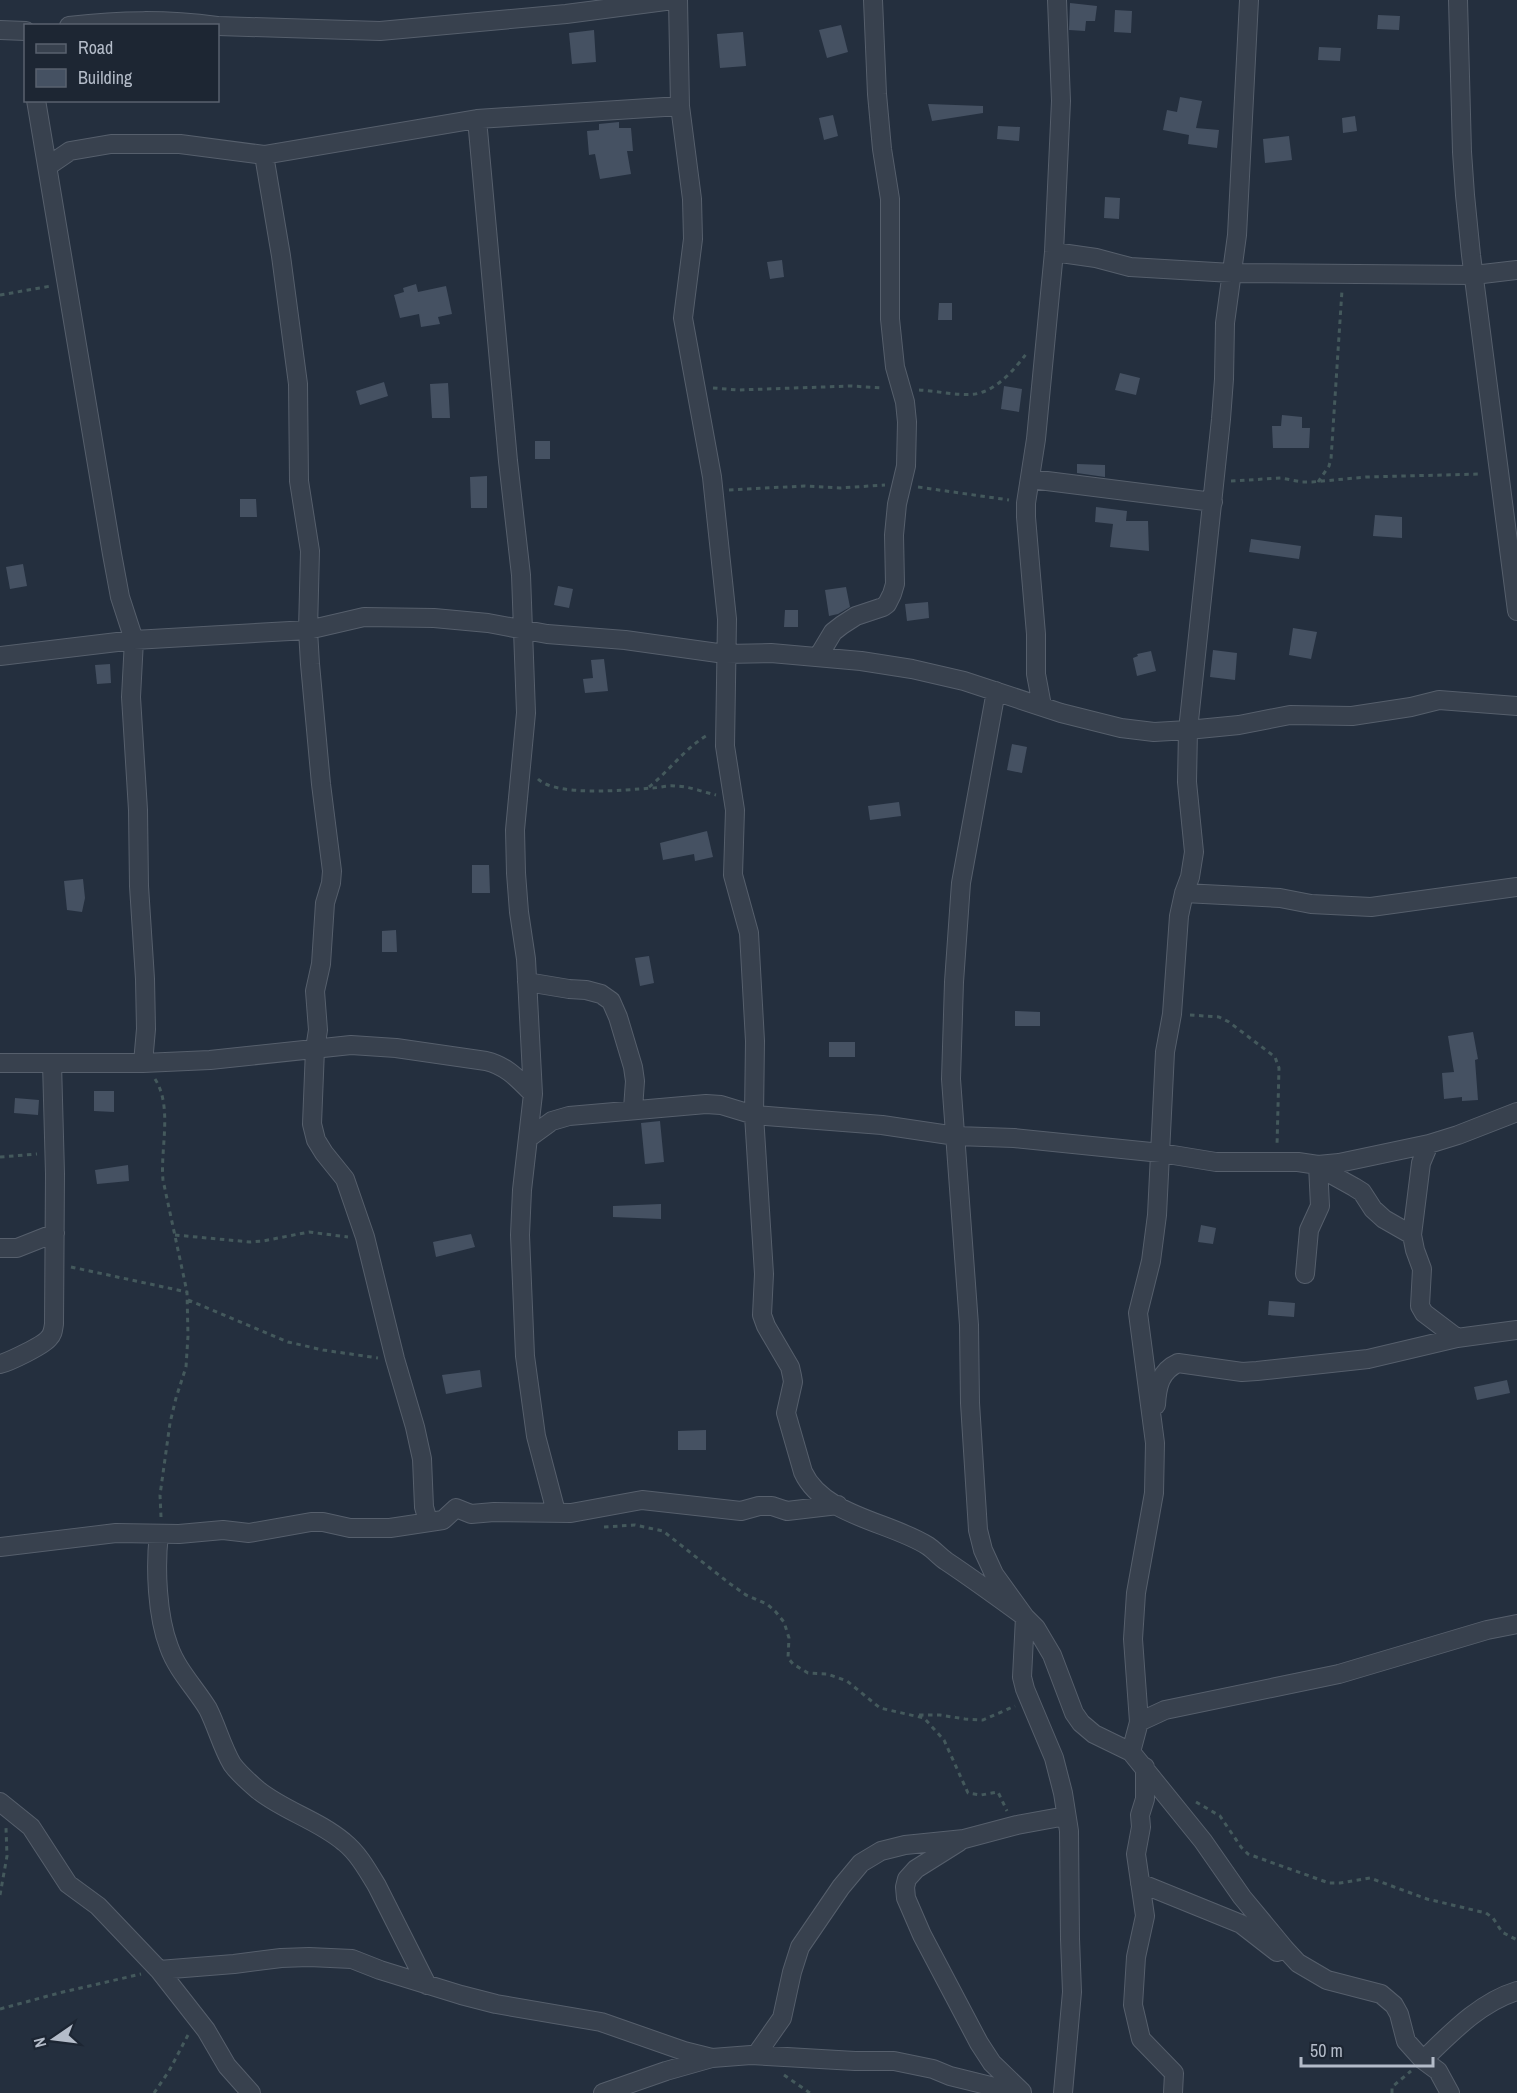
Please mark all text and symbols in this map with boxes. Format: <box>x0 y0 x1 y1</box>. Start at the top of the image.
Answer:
legend <box>24 24 219 102</box>
text: Road <box>78 35 113 60</box>
text: Building <box>78 65 133 90</box>
north arrow <box>24 2009 84 2069</box>
scale bar <box>1301 2030 1433 2068</box>
text: N <box>28 2035 51 2050</box>
text: 50 m <box>1310 2038 1343 2063</box>

